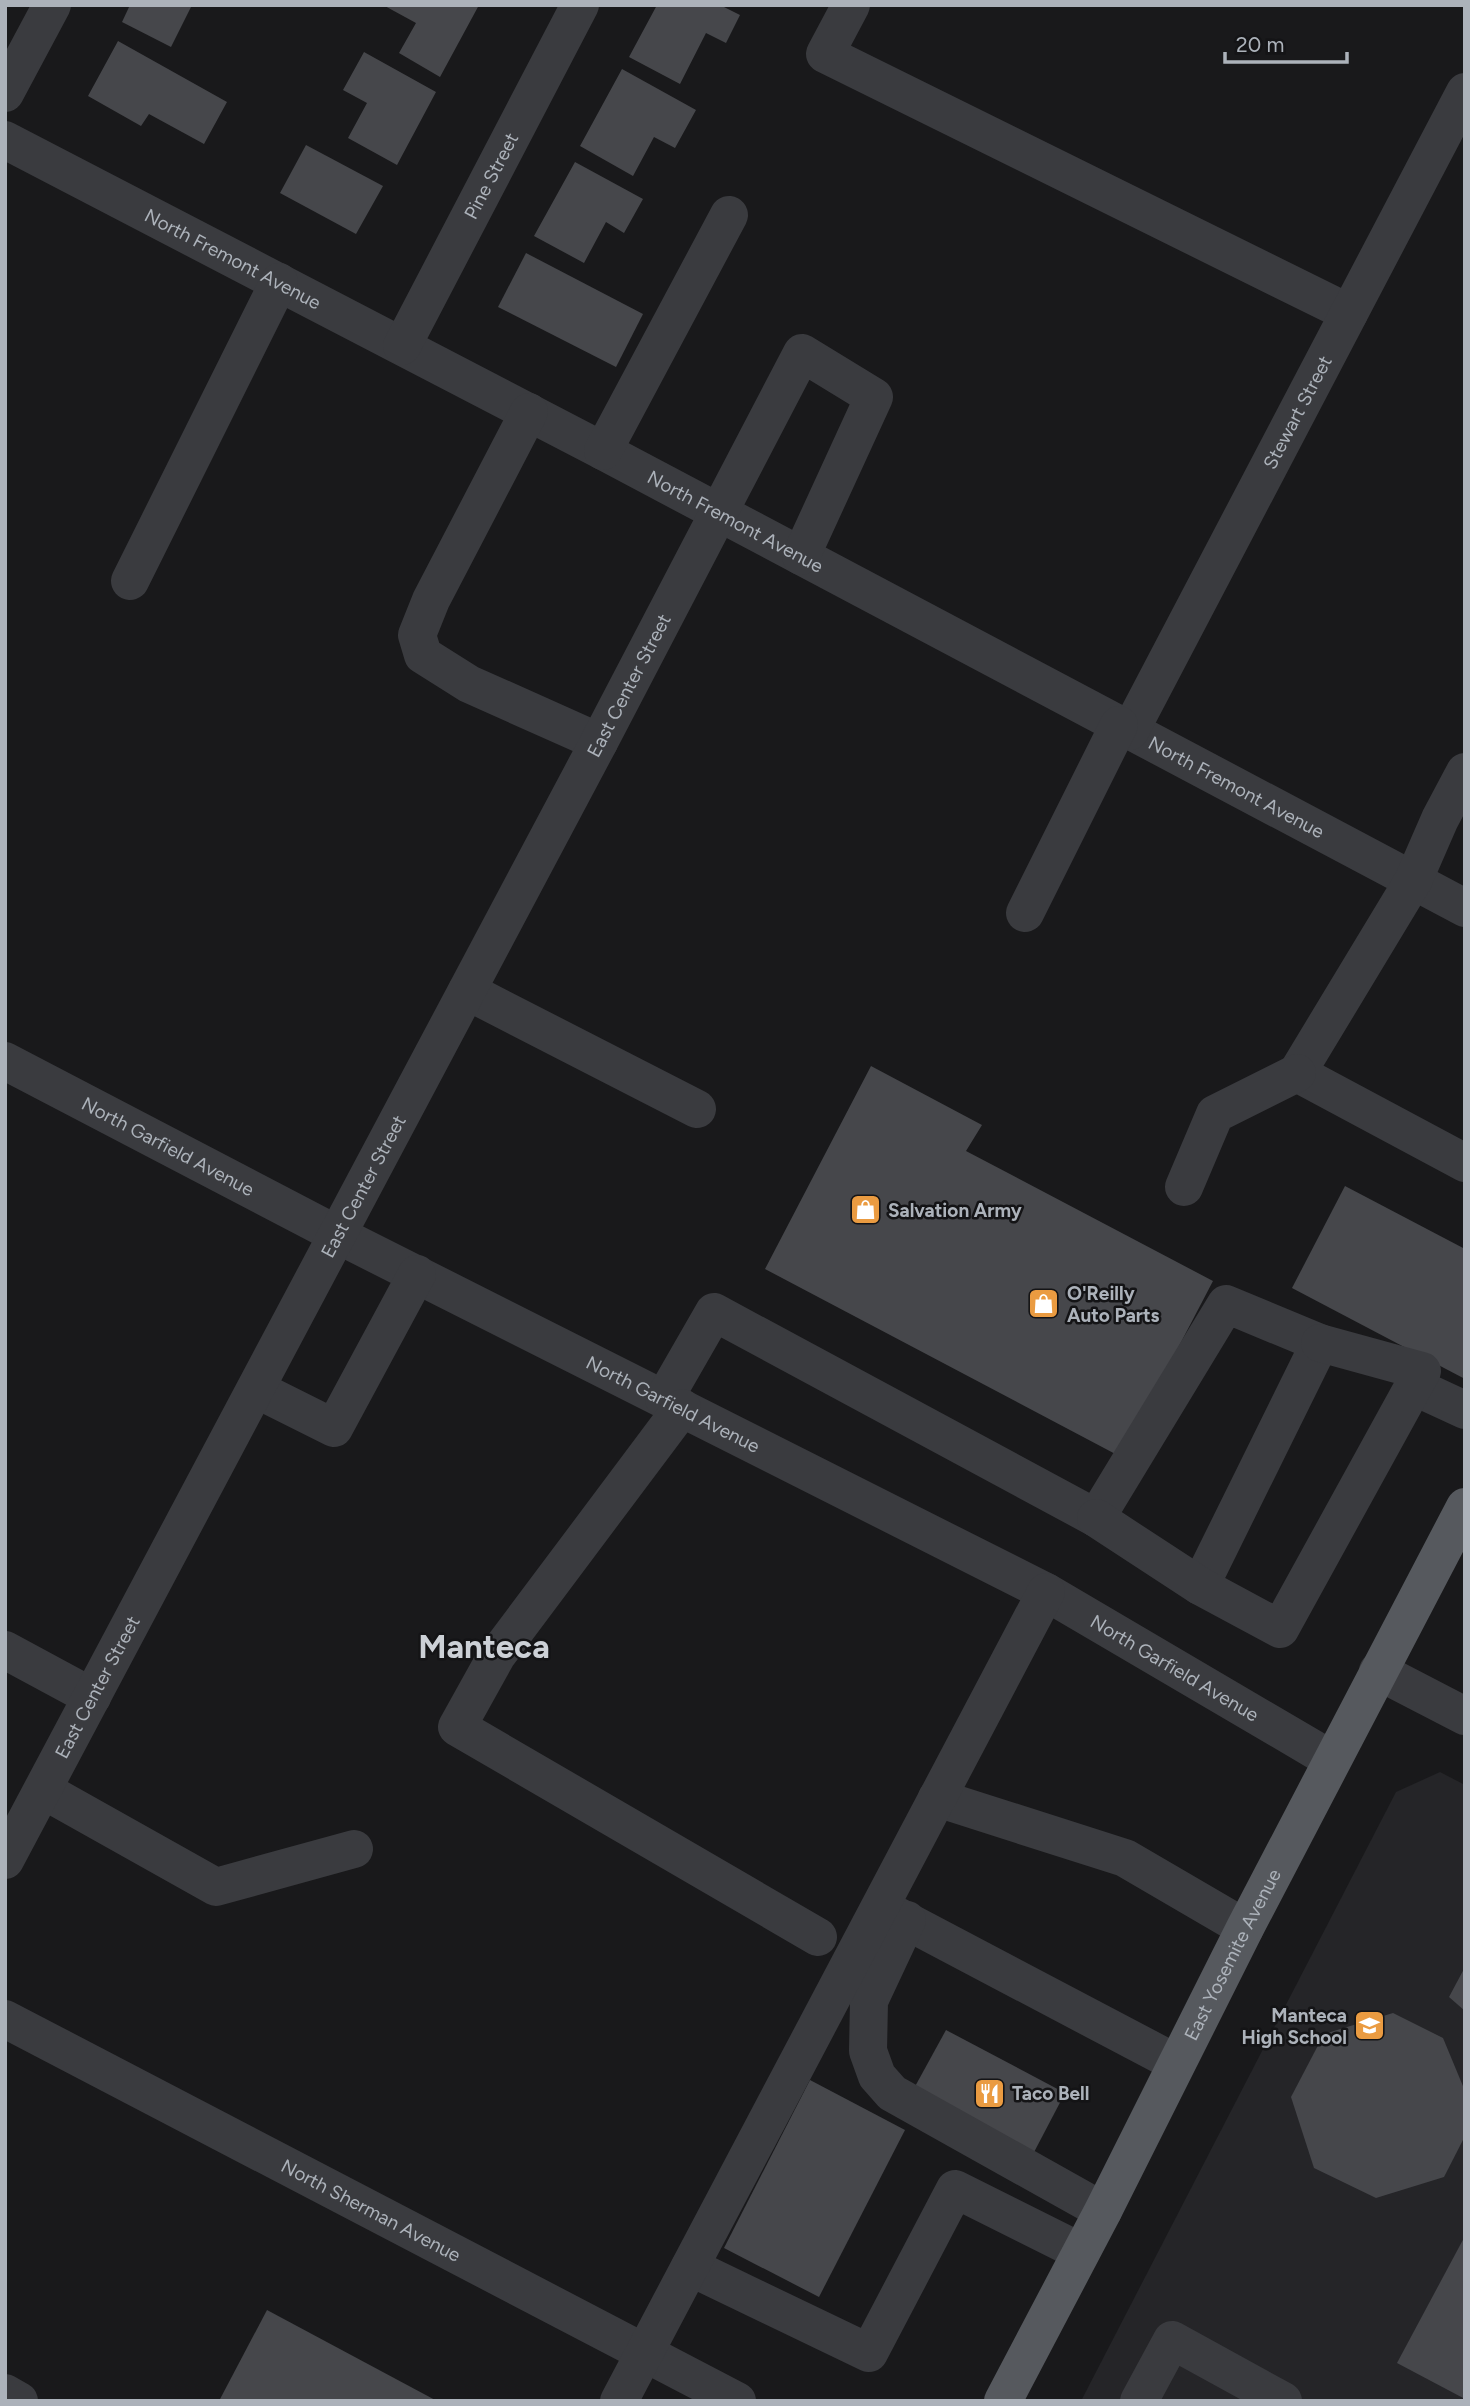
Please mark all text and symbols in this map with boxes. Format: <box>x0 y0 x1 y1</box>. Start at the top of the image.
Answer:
scale bar <box>1225 21 1348 65</box>
text: 20 m <box>1236 32 1284 57</box>
street label: Pine Street <box>459 129 523 223</box>
street label: North Fremont Avenue <box>141 204 325 314</box>
street label: Stewart Street <box>1258 352 1337 473</box>
street label: North Fremont Avenue <box>643 466 827 578</box>
street label: East Center Street <box>582 610 676 761</box>
street label: North Fremont Avenue <box>1144 731 1328 843</box>
street label: North Garfield Avenue <box>78 1092 258 1201</box>
street label: East Center Street <box>316 1111 411 1262</box>
shop icon: Salvation Army <box>848 1193 882 1227</box>
place label: Salvation Army <box>888 1199 1022 1222</box>
place label: O'Reilly Auto Parts <box>1067 1282 1160 1327</box>
shop icon: O'Reilly Auto Parts <box>1027 1287 1061 1321</box>
street label: North Garfield Avenue <box>582 1351 764 1458</box>
street label: North Garfield Avenue <box>1086 1610 1263 1726</box>
street label: East Center Street <box>50 1612 145 1762</box>
district label: Manteca <box>418 1627 550 1666</box>
street label: East Yosemite Avenue <box>1180 1865 1286 2044</box>
place label: Manteca High School <box>1242 2004 1347 2049</box>
school or university icon: Manteca High School <box>1353 2009 1387 2043</box>
restaurant icon: Taco Bell <box>972 2076 1006 2110</box>
place label: Taco Bell <box>1012 2082 1089 2105</box>
street label: North Sherman Avenue <box>277 2154 465 2267</box>

